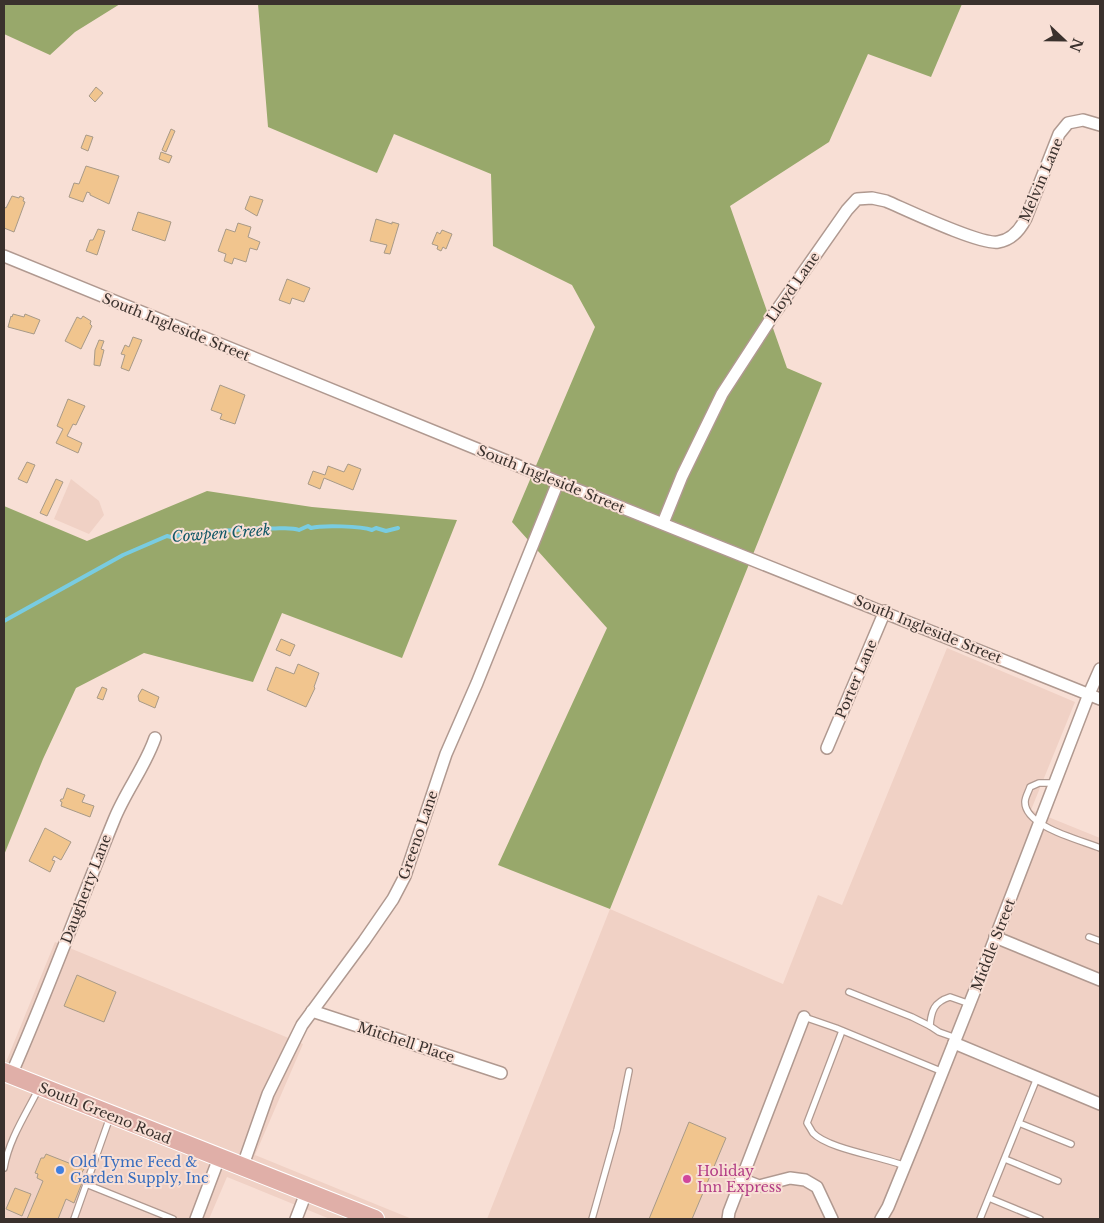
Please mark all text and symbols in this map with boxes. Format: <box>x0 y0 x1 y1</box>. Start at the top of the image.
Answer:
north arrow <box>1039 15 1089 65</box>
text: N <box>1065 35 1087 54</box>
street label: Melvin Lane <box>1015 135 1067 225</box>
street label: Lloyd Lane <box>762 249 824 325</box>
street label: South Ingleside Street <box>100 289 253 365</box>
street label: South Ingleside Street <box>475 441 628 517</box>
water label: Cowpen Creek <box>171 520 271 546</box>
street label: South Ingleside Street <box>852 591 1005 667</box>
street label: Porter Lane <box>831 637 881 721</box>
street label: Greeno Lane <box>394 788 442 882</box>
street label: Daugherty Lane <box>57 832 115 946</box>
street label: Middle Street <box>967 896 1019 994</box>
street label: Mitchell Place <box>355 1018 457 1066</box>
street label: South Greeno Road <box>36 1078 174 1148</box>
place label: Old Tyme Feed & Garden Supply, Inc <box>70 1153 209 1187</box>
place label: Holiday Inn Express <box>697 1162 782 1196</box>
marker: Old Tyme Feed & Garden Supply, Inc <box>54 1164 66 1176</box>
marker: Holiday Inn Express <box>681 1173 693 1185</box>

